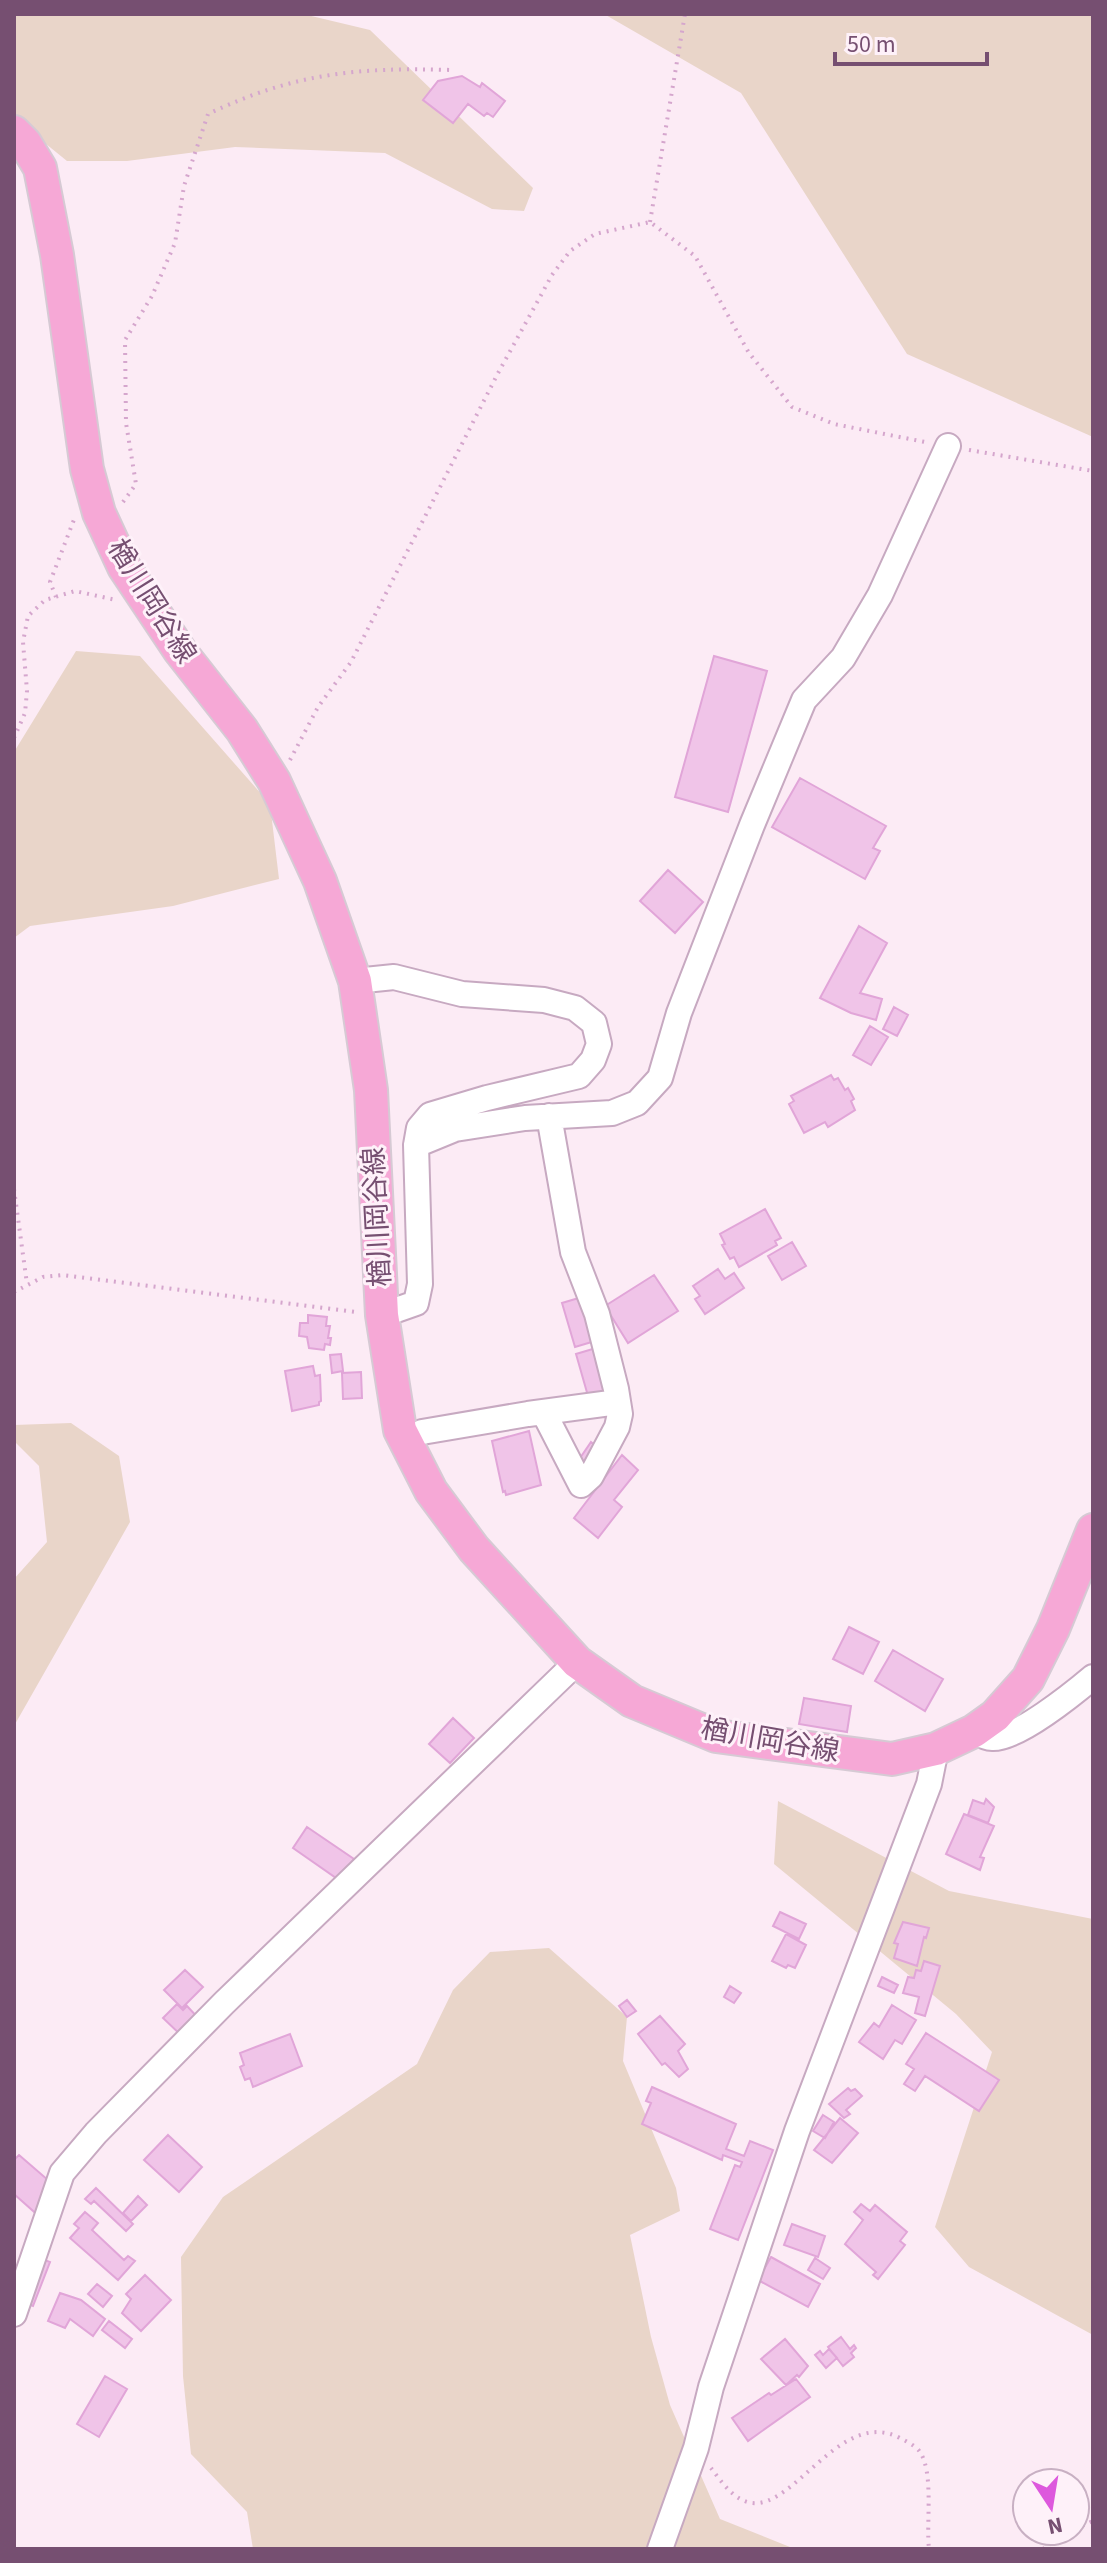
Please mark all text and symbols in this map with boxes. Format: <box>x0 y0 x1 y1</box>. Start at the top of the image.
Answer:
scale bar <box>835 16 987 66</box>
text: 50 m <box>847 27 896 62</box>
street label: 楢川岡谷線 <box>98 531 206 671</box>
street label: 楢川岡谷線 <box>353 1146 401 1288</box>
street label: 楢川岡谷線 <box>698 1708 842 1772</box>
north arrow <box>1011 2467 1091 2547</box>
text: N <box>1044 2508 1065 2543</box>

